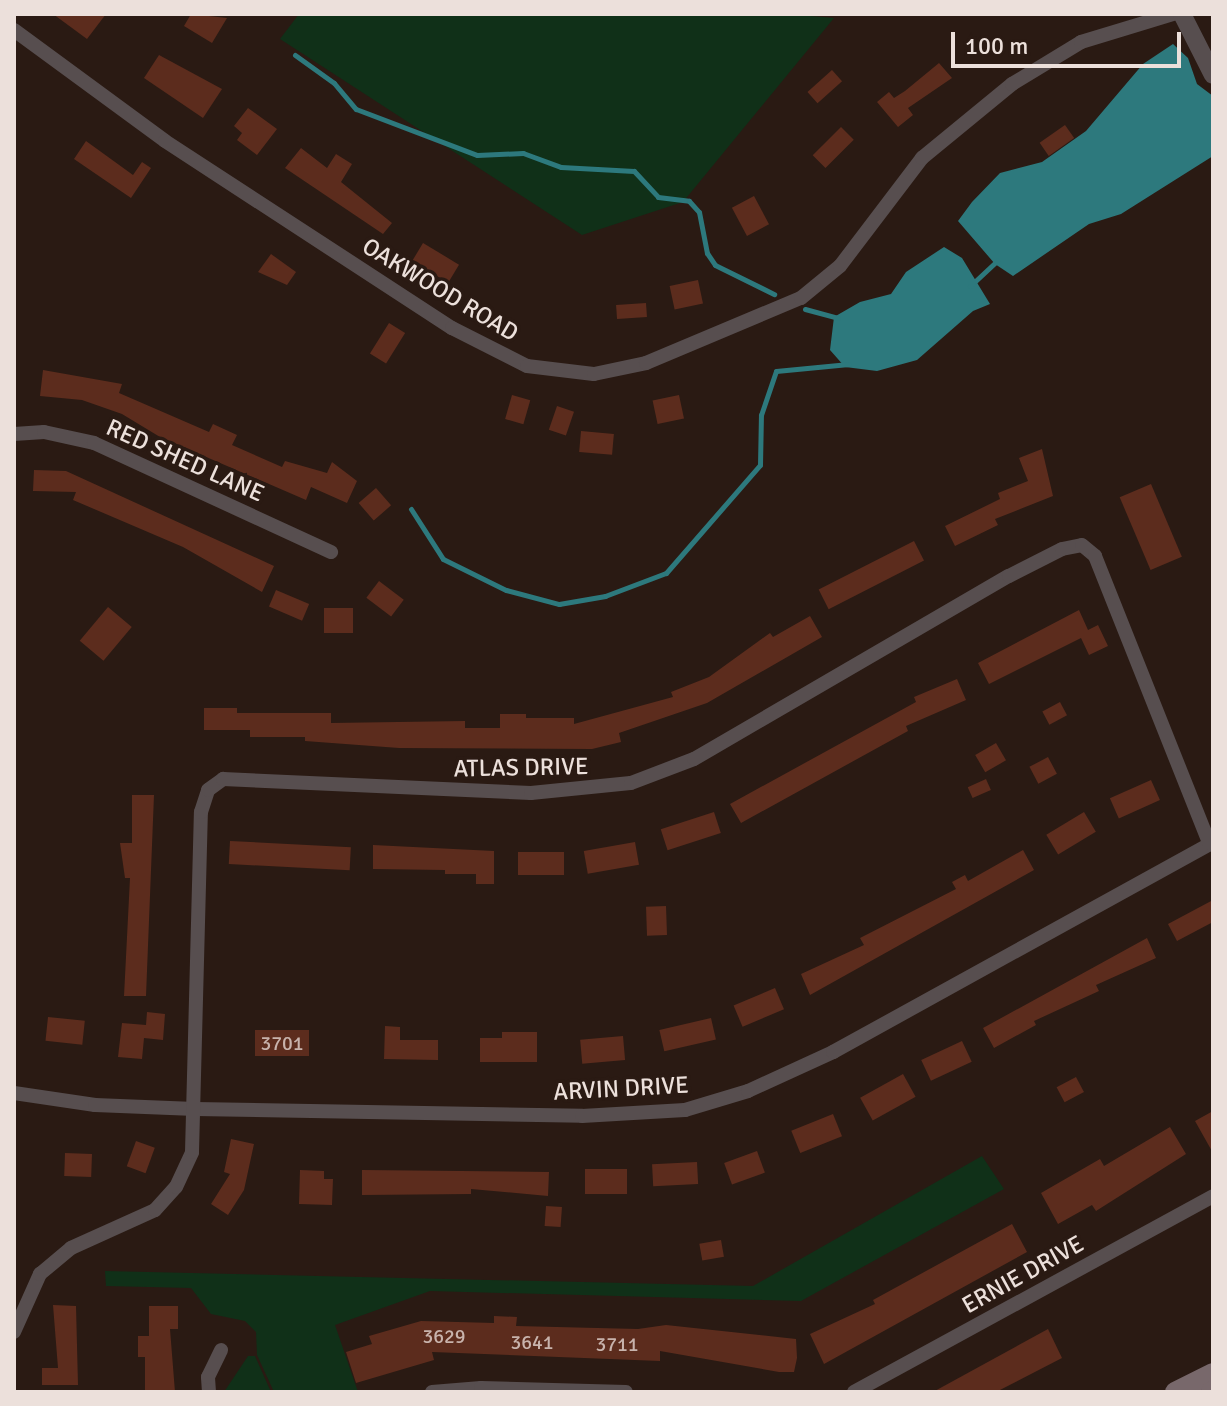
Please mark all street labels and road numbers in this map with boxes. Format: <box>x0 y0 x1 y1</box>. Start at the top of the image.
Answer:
street label: OAKWOOD ROAD <box>357 232 523 348</box>
street label: RED SHED LANE <box>102 413 268 509</box>
street label: ATLAS DRIVE <box>453 752 589 784</box>
street label: ARVIN DRIVE <box>553 1071 689 1107</box>
street label: ERNIE DRIVE <box>957 1230 1089 1320</box>

